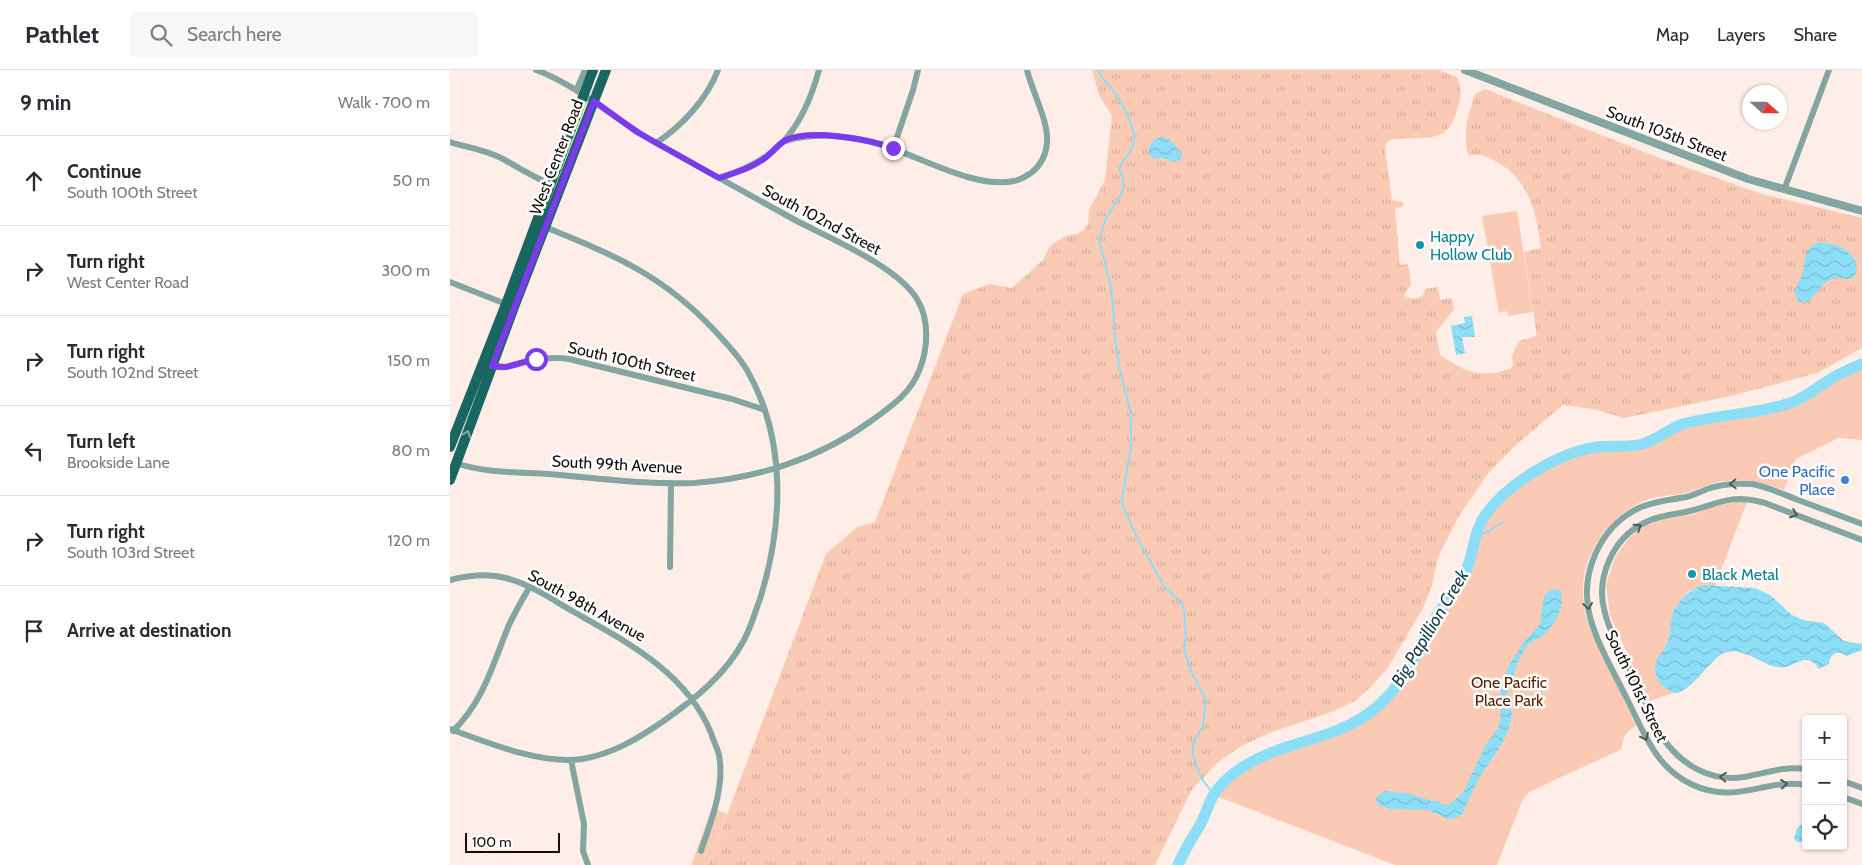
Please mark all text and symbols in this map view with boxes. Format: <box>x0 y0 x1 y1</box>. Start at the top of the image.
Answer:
search box <box>129 12 479 57</box>
text: Pathlet <box>25 20 99 49</box>
icon: search <box>147 21 175 49</box>
text: Search here <box>187 23 281 46</box>
text: Map <box>1656 24 1689 46</box>
text: Layers <box>1717 24 1766 46</box>
text: Share <box>1794 24 1837 46</box>
north arrow <box>1742 85 1787 130</box>
text: 9 min <box>20 90 71 115</box>
text: Walk · 700 m <box>338 93 430 112</box>
street label: West Center Road <box>526 97 587 217</box>
street label: South 105th Street <box>1604 102 1731 165</box>
route end <box>882 137 905 160</box>
text: Continue <box>67 160 141 183</box>
icon: ahead <box>20 167 48 195</box>
text: 50 m <box>393 171 430 190</box>
street label: South 102nd Street <box>759 180 885 259</box>
text: South 100th Street <box>67 183 198 202</box>
place label: Happy Hollow Club <box>1430 227 1512 264</box>
marker: Happy Hollow Club <box>1414 239 1426 251</box>
text: Turn right <box>67 250 145 273</box>
icon: right <box>20 257 48 285</box>
text: 300 m <box>381 261 430 280</box>
text: West Center Road <box>67 273 189 292</box>
street label: South 100th Street <box>566 338 698 386</box>
text: Turn right <box>67 340 145 363</box>
icon: right <box>20 347 48 375</box>
route start <box>525 348 548 371</box>
text: 150 m <box>387 351 430 370</box>
text: South 102nd Street <box>67 363 199 382</box>
text: Turn left <box>67 430 135 453</box>
one-way arrow <box>461 430 471 439</box>
icon: left <box>20 437 48 465</box>
text: 80 m <box>392 441 430 460</box>
street label: South 99th Avenue <box>551 452 683 477</box>
text: Brookside Lane <box>67 453 170 472</box>
place label: One Pacific Place <box>1759 462 1835 499</box>
marker: One Pacific Place <box>1839 474 1851 486</box>
one-way arrow <box>1728 479 1736 490</box>
one-way arrow <box>1789 508 1797 518</box>
text: Turn right <box>67 520 145 543</box>
one-way arrow <box>1633 523 1642 533</box>
icon: right <box>20 527 48 555</box>
text: 120 m <box>388 531 430 550</box>
text: South 103rd Street <box>67 543 195 562</box>
water label: Big Papillion Creek <box>1386 564 1474 690</box>
street label: South 98th Avenue <box>525 565 649 646</box>
place label: Black Metal <box>1702 565 1779 584</box>
marker: Black Metal <box>1686 568 1698 580</box>
one-way arrow <box>1582 602 1593 610</box>
icon: arrive <box>20 617 48 645</box>
text: Arrive at destination <box>67 619 231 642</box>
street label: South 101st Street <box>1601 627 1672 746</box>
park label: One Pacific Place Park <box>1471 673 1547 710</box>
map controls <box>1802 715 1847 850</box>
button: + <box>1802 715 1847 760</box>
one-way arrow <box>1639 731 1649 740</box>
button: − <box>1802 760 1847 805</box>
one-way arrow <box>1719 772 1727 783</box>
one-way arrow <box>1780 778 1788 789</box>
button: locate <box>1802 805 1847 850</box>
scale bar <box>465 830 560 853</box>
text: 100 m <box>472 833 512 851</box>

